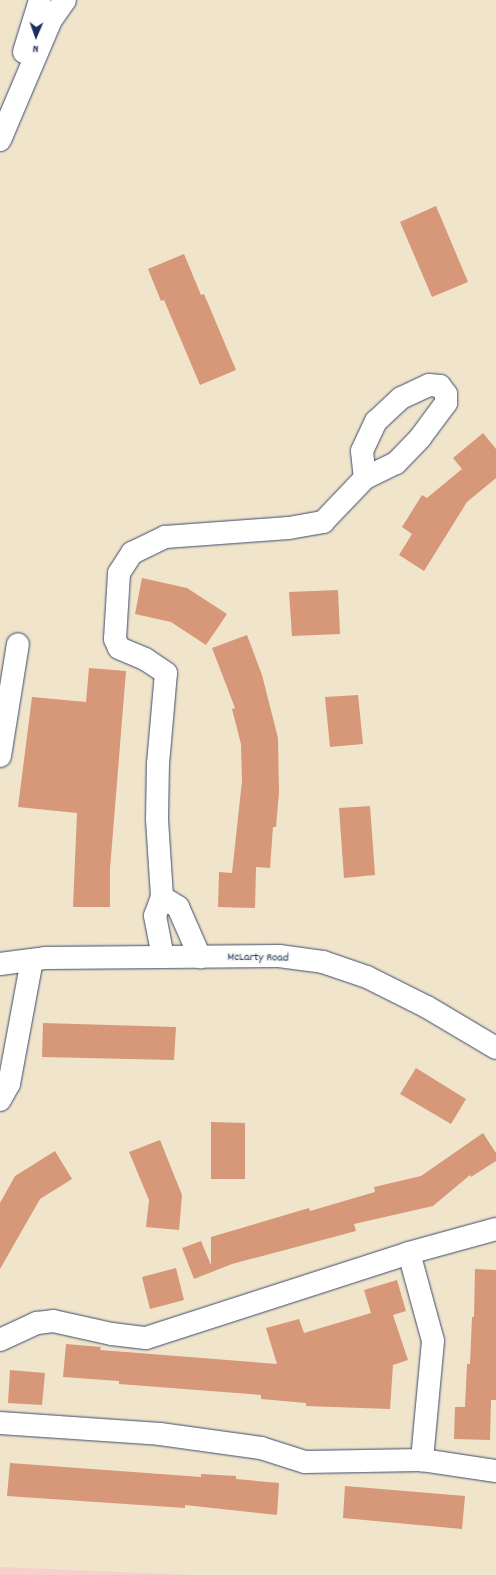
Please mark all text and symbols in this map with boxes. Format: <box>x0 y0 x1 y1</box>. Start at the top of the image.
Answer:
north arrow <box>16 16 56 56</box>
text: N <box>33 40 39 56</box>
street label: McLarty Road <box>227 950 289 966</box>

